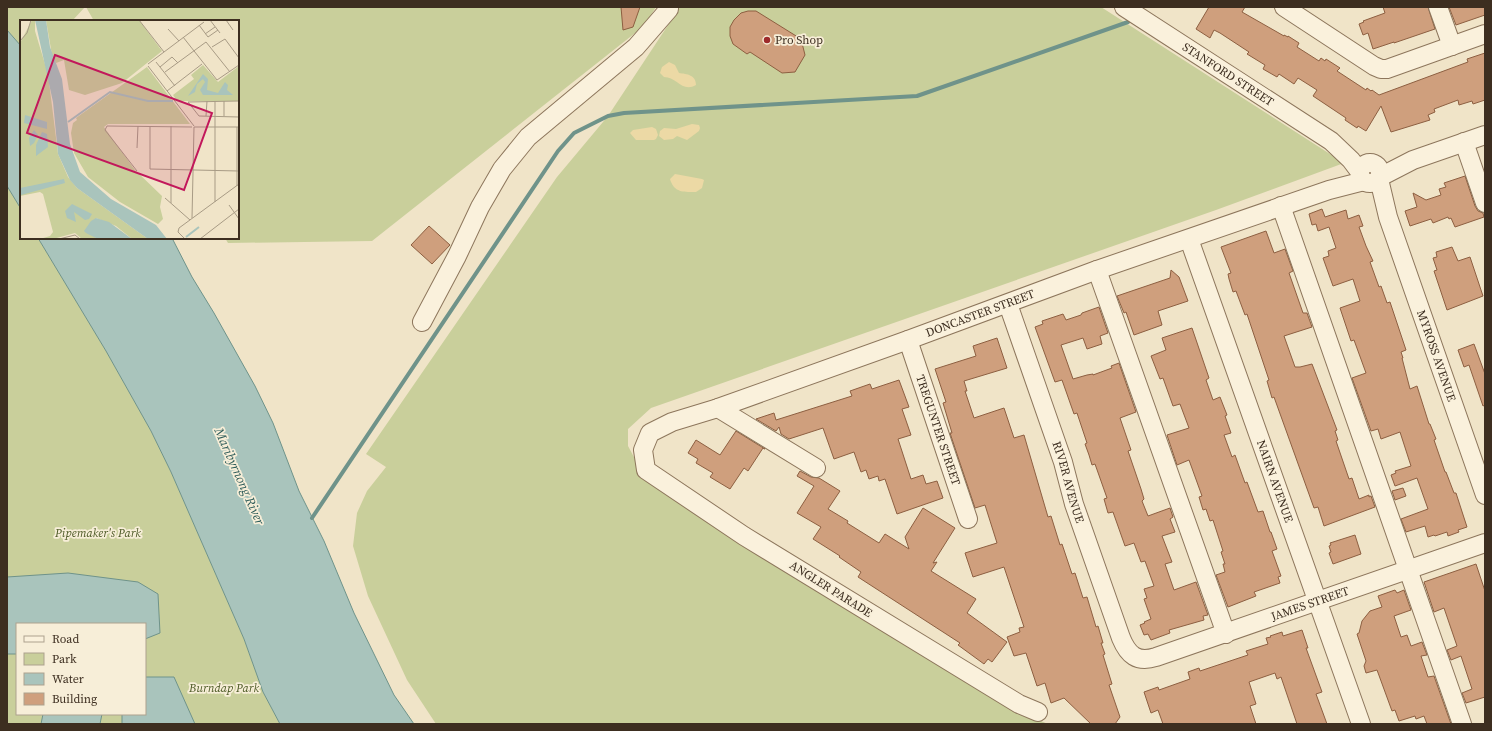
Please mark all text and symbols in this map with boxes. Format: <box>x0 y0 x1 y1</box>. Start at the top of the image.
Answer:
inset map <box>20 20 239 239</box>
place label: Pro Shop <box>775 32 823 48</box>
marker: Pro Shop <box>762 35 772 45</box>
street label: STANFORD STREET <box>1179 39 1278 110</box>
street label: DONCASTER STREET <box>923 286 1038 341</box>
street label: MYROSS AVENUE <box>1413 308 1460 404</box>
street label: TREGUNTER STREET <box>912 373 964 488</box>
water label: Maribyrnong River <box>210 424 269 528</box>
street label: NAIRN AVENUE <box>1253 438 1297 525</box>
street label: RIVER AVENUE <box>1048 439 1088 525</box>
park label: Pipemaker's Park <box>54 525 141 541</box>
street label: ANGLER PARADE <box>787 557 875 621</box>
street label: JAMES STREET <box>1268 582 1352 625</box>
legend <box>16 623 146 715</box>
text: Road <box>52 631 79 647</box>
text: Park <box>52 651 77 667</box>
text: Water <box>52 671 84 687</box>
park label: Burndap Park <box>188 680 259 696</box>
text: Building <box>52 691 97 707</box>

